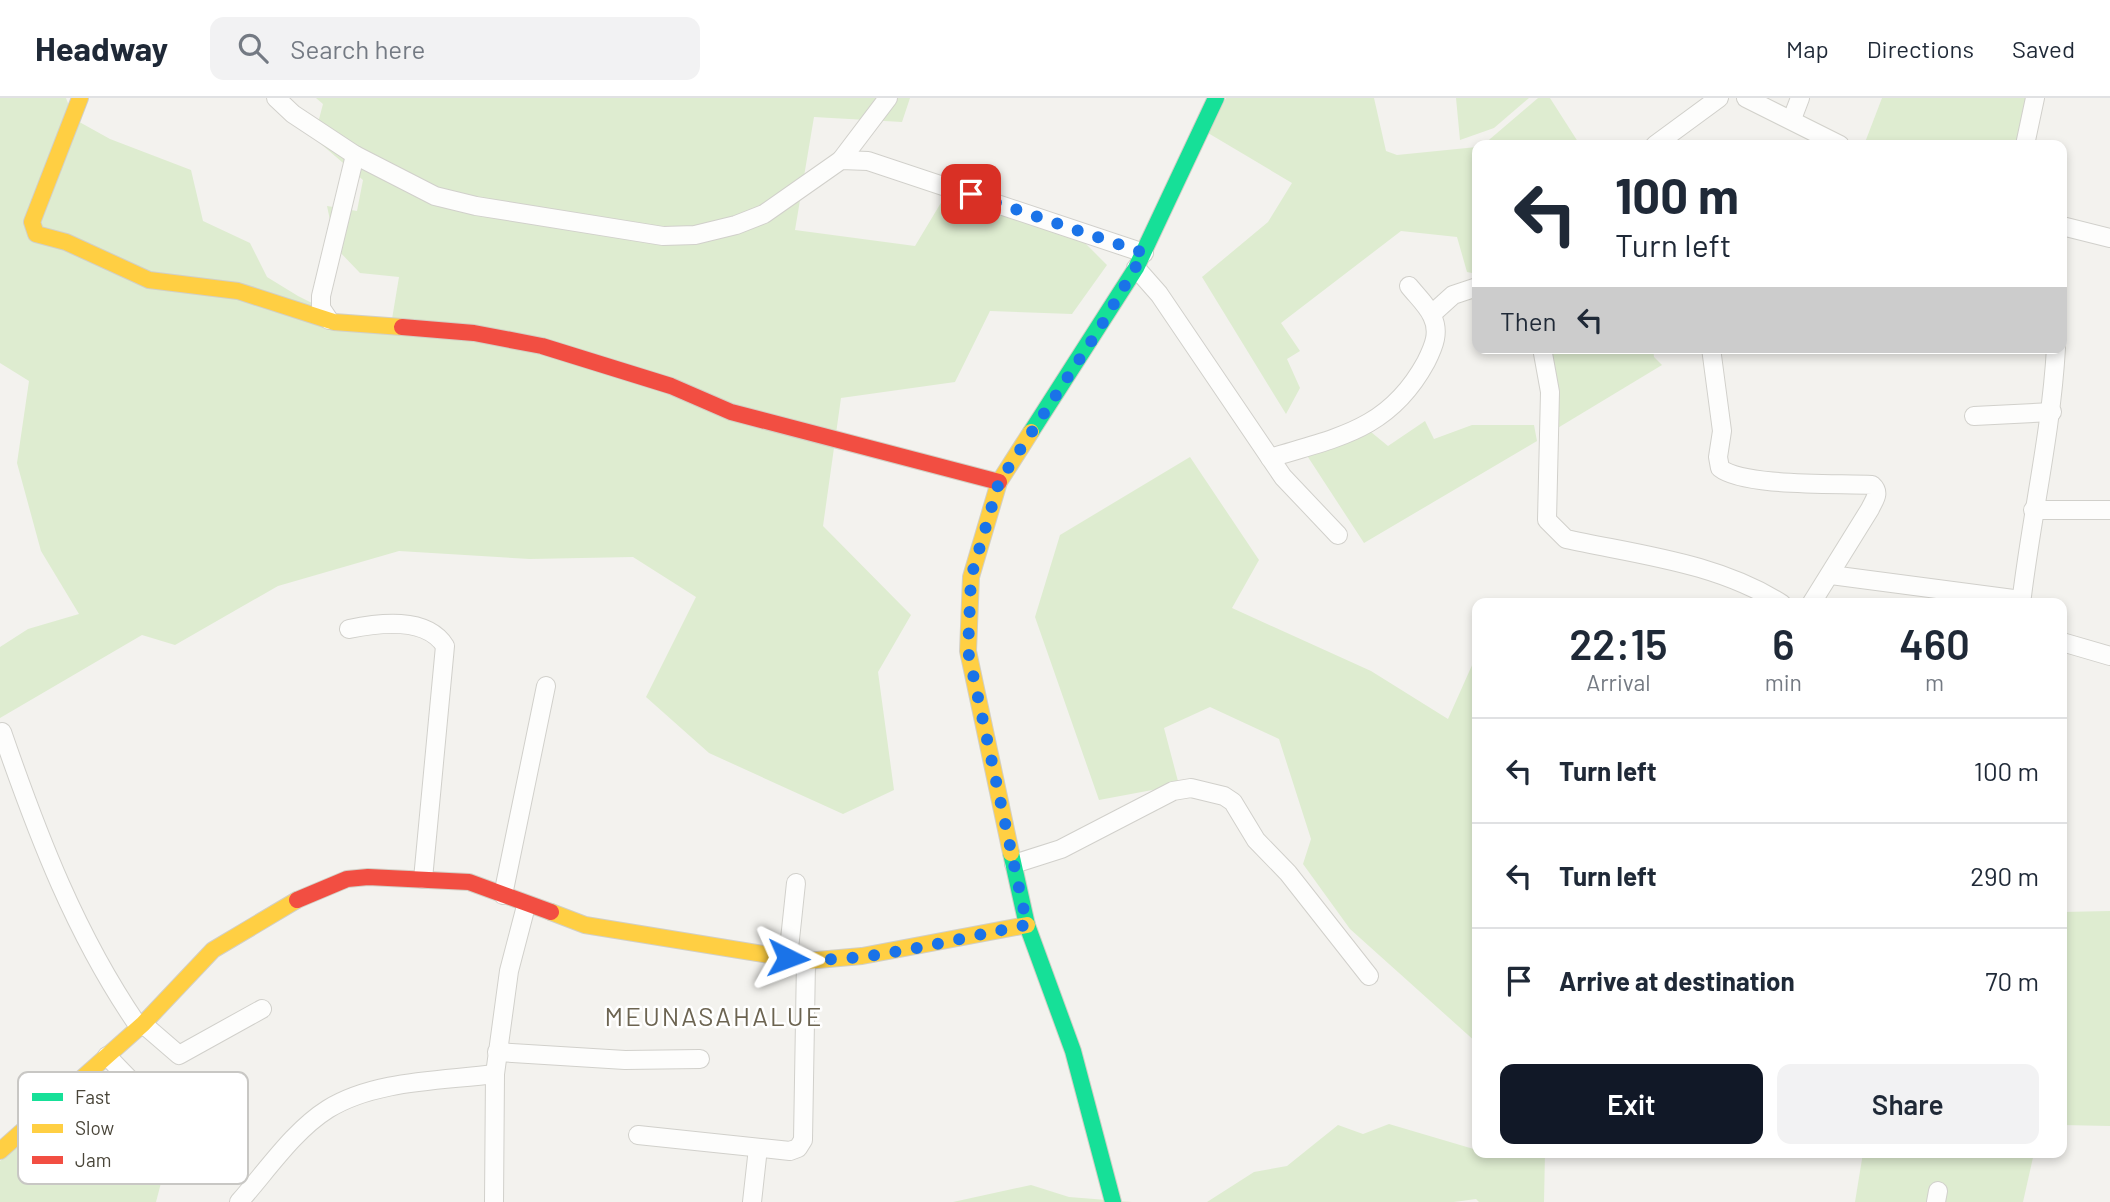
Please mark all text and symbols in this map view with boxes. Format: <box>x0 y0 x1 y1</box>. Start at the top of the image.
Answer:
search box <box>210 17 700 80</box>
text: Headway <box>35 28 168 68</box>
icon: search <box>234 29 272 67</box>
text: Search here <box>290 33 425 64</box>
text: Map <box>1786 34 1829 63</box>
text: Directions <box>1867 34 1974 63</box>
text: Saved <box>2012 34 2075 63</box>
pin <box>941 164 1001 224</box>
text: 100 m <box>1615 165 1739 224</box>
icon: left <box>1500 168 1591 259</box>
icon: arrive <box>952 175 990 213</box>
text: Turn left <box>1615 225 1732 263</box>
icon: left <box>1571 301 1609 339</box>
text: Then <box>1500 305 1557 336</box>
text: 22:15 <box>1569 618 1667 668</box>
text: 6 <box>1772 618 1794 668</box>
text: 460 <box>1899 618 1970 668</box>
text: Arrival <box>1586 668 1650 696</box>
text: min <box>1765 668 1802 696</box>
text: m <box>1925 668 1944 696</box>
icon: left <box>1500 752 1538 790</box>
text: Turn left <box>1559 755 1657 786</box>
text: 100 m <box>1974 755 2039 786</box>
icon: left <box>1500 857 1538 895</box>
text: Turn left <box>1559 860 1657 891</box>
text: 290 m <box>1970 860 2039 891</box>
position arrow <box>751 921 825 995</box>
icon: arrive <box>1500 962 1538 1000</box>
text: Arrive at destination <box>1559 965 1795 996</box>
text: 70 m <box>1985 965 2039 996</box>
district label: MEUNASAHALUE <box>605 1000 823 1031</box>
button: Exit <box>1500 1064 1763 1144</box>
button: Share <box>1777 1064 2039 1144</box>
legend <box>18 1072 248 1184</box>
text: Fast <box>75 1085 111 1108</box>
text: Slow <box>75 1116 114 1139</box>
text: Jam <box>75 1148 111 1171</box>

